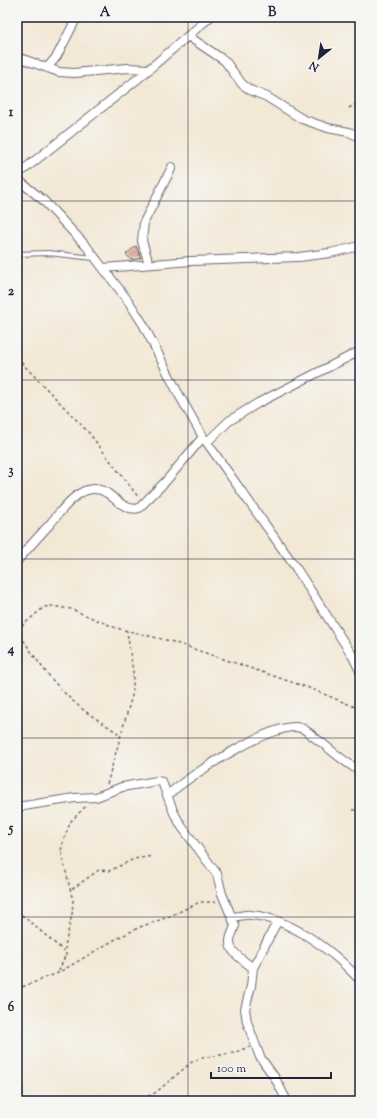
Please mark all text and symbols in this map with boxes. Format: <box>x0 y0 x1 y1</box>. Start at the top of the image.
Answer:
text: A <box>100 4 111 22</box>
text: B <box>268 4 277 22</box>
north arrow <box>299 38 339 78</box>
text: N <box>307 57 323 75</box>
text: 1 <box>9 104 14 122</box>
text: 2 <box>8 283 15 301</box>
text: 3 <box>8 462 14 480</box>
text: 4 <box>7 641 15 659</box>
text: 5 <box>8 820 14 838</box>
text: 6 <box>8 999 15 1017</box>
scale bar <box>211 1054 331 1080</box>
text: 100 m <box>217 1060 246 1078</box>

